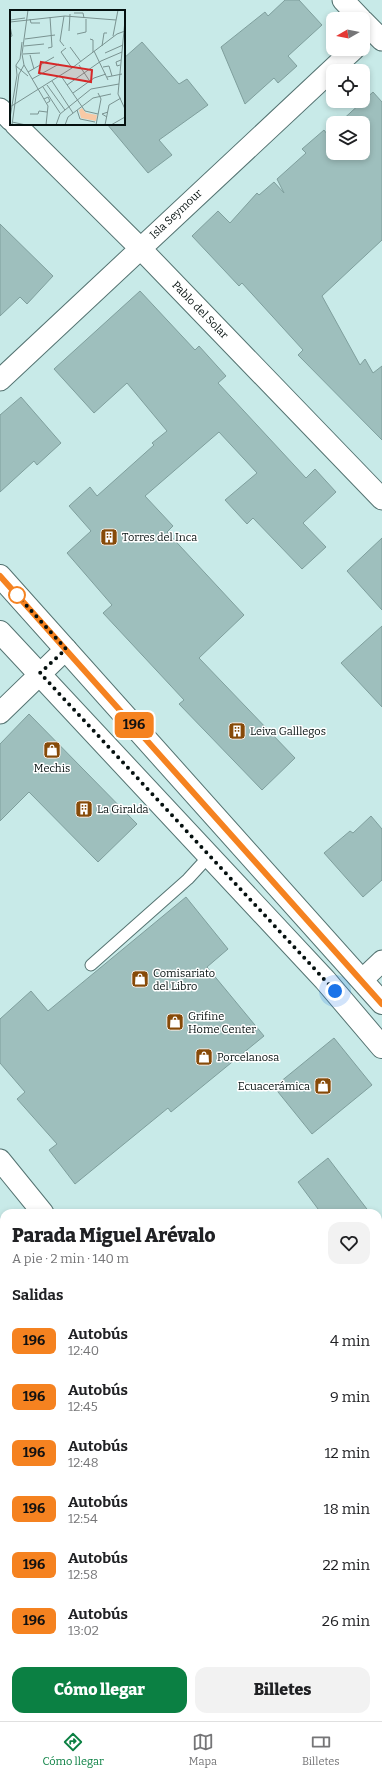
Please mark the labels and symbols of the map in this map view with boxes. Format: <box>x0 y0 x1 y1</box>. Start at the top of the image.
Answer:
inset map <box>10 10 125 125</box>
north arrow <box>326 12 370 56</box>
street label: Isla Seymour <box>147 186 205 241</box>
street label: Pablo del Solar <box>169 279 231 342</box>
building icon: Torres del Inca <box>99 527 119 547</box>
place label: Torres del Inca <box>122 531 197 544</box>
unlabelled marker <box>8 586 26 604</box>
line badge: 196 <box>111 712 157 738</box>
building icon: Leiva Galllegos <box>227 721 247 741</box>
place label: Leiva Galllegos <box>250 725 326 738</box>
shop icon: Mechis <box>42 740 62 760</box>
place label: Mechis <box>34 762 70 775</box>
building icon: La Giralda <box>74 799 94 819</box>
place label: La Giralda <box>97 803 149 816</box>
place label: Comisariato del Libro <box>153 967 215 993</box>
shop icon: Comisariato del Libro <box>130 969 150 989</box>
your location <box>325 981 345 1001</box>
place label: Grifine Home Center <box>188 1010 256 1036</box>
shop icon: Grifine Home Center <box>165 1012 185 1032</box>
shop icon: Porcelanosa <box>194 1047 214 1067</box>
place label: Porcelanosa <box>217 1051 279 1064</box>
shop icon: Ecuacerámica <box>313 1076 333 1096</box>
place label: Ecuacerámica <box>238 1080 310 1093</box>

